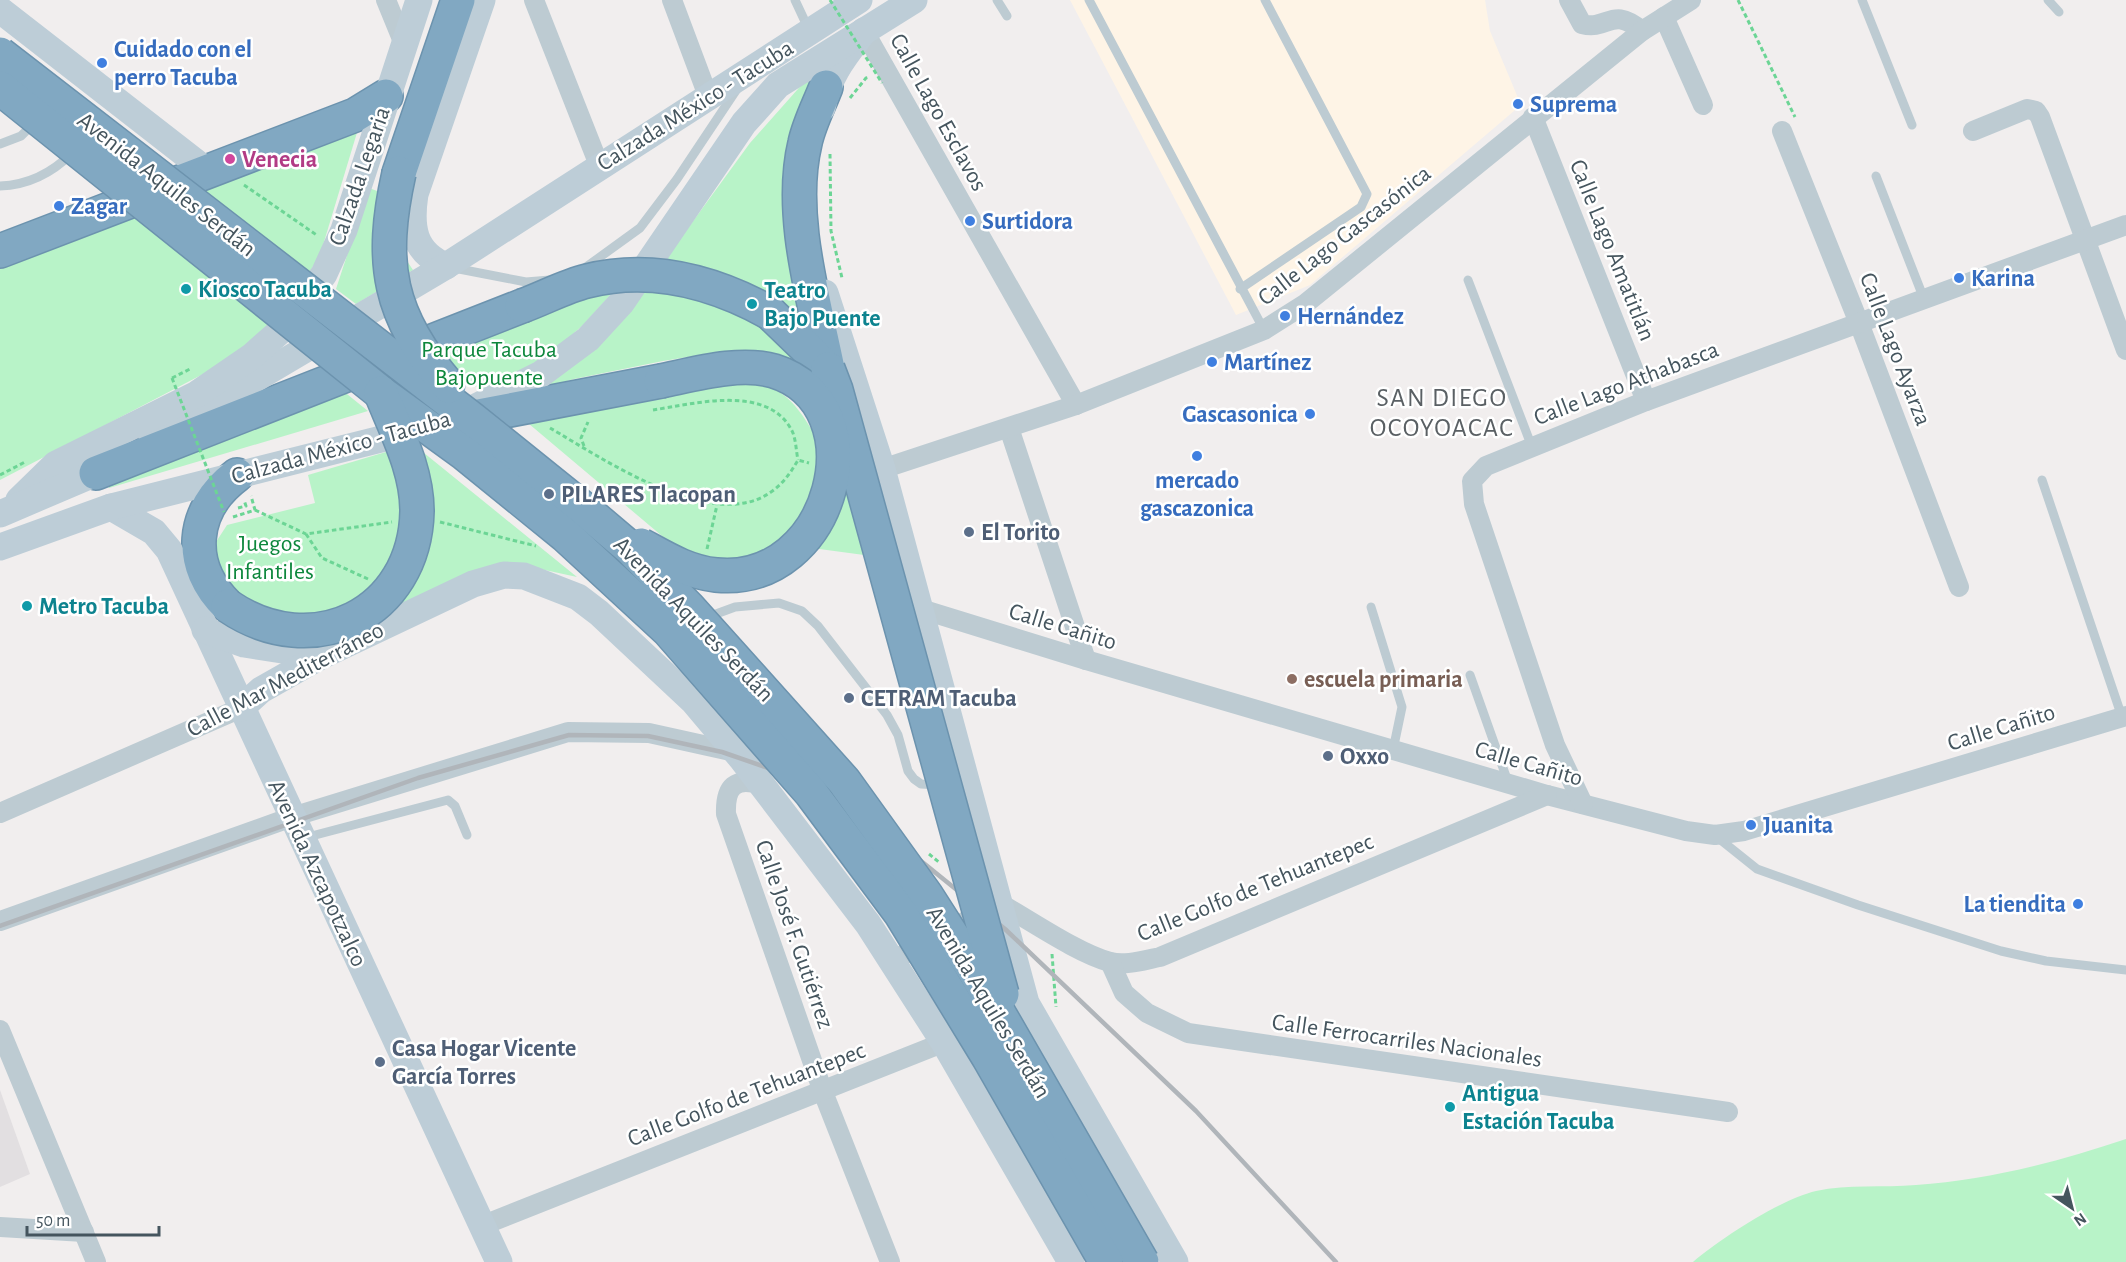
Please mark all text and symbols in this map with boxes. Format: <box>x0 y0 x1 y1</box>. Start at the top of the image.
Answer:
street label: Calle Lago Esclavos <box>885 30 991 195</box>
street label: Calzada México - Tacuba <box>593 36 798 176</box>
place label: Cuidado con el perro Tacuba <box>114 38 252 90</box>
marker: Cuidado con el perro Tacuba <box>95 56 109 70</box>
place label: Suprema <box>1530 93 1617 117</box>
marker: Suprema <box>1511 97 1525 111</box>
street label: Calzada Legaria <box>325 104 395 249</box>
street label: Avenida Aquiles Serdán <box>73 108 260 262</box>
place label: Venecia <box>242 148 317 172</box>
marker: Venecia <box>223 152 237 166</box>
street label: Calle Lago Amatitlán <box>1565 156 1659 344</box>
street label: Calle Lago Gascasónica <box>1254 161 1435 310</box>
place label: Zagar <box>71 195 128 219</box>
marker: Zagar <box>52 199 66 213</box>
place label: Surtidora <box>982 210 1073 234</box>
marker: Surtidora <box>963 214 977 228</box>
place label: Karina <box>1971 267 2035 291</box>
street label: Calle Lago Ayarza <box>1855 270 1935 429</box>
marker: Karina <box>1952 271 1966 285</box>
place label: Kiosco Tacuba <box>198 278 332 302</box>
place label: Teatro Bajo Puente <box>764 279 881 331</box>
marker: Kiosco Tacuba <box>179 282 193 296</box>
marker: Teatro Bajo Puente <box>745 297 759 311</box>
place label: Hernández <box>1297 305 1404 329</box>
marker: Hernández <box>1278 309 1292 323</box>
park label: Parque Tacuba Bajopuente <box>421 338 557 390</box>
street label: Calle Lago Athabasca <box>1531 338 1722 430</box>
place label: Martínez <box>1224 351 1311 375</box>
marker: Martínez <box>1205 355 1219 369</box>
district label: SAN DIEGO OCOYOACAC <box>1370 385 1514 441</box>
place label: Gascasonica <box>1182 403 1298 427</box>
street label: Calzada México - Tacuba <box>229 407 454 489</box>
marker: Gascasonica <box>1303 407 1317 421</box>
marker: mercado gascazonica <box>1190 449 1204 463</box>
place label: mercado gascazonica <box>1140 469 1254 521</box>
place label: PILARES Tlacopan <box>561 483 736 507</box>
marker: PILARES Tlacopan <box>542 487 556 501</box>
place label: El Torito <box>981 521 1060 545</box>
marker: El Torito <box>962 525 976 539</box>
park label: Juegos Infantiles <box>226 532 314 584</box>
street label: Avenida Aquiles Serdán <box>609 533 778 707</box>
place label: Metro Tacuba <box>39 595 169 619</box>
marker: Metro Tacuba <box>20 599 34 613</box>
street label: Calle Cañito <box>1006 599 1119 655</box>
street label: Calle Mar Mediterráneo <box>183 618 388 742</box>
place label: escuela primaria <box>1304 668 1463 692</box>
marker: escuela primaria <box>1285 672 1299 686</box>
place label: CETRAM Tacuba <box>861 687 1017 711</box>
marker: CETRAM Tacuba <box>842 691 856 705</box>
street label: Calle Cañito <box>1945 700 2058 756</box>
street label: Calle Cañito <box>1472 737 1585 791</box>
place label: Oxxo <box>1340 745 1389 769</box>
marker: Oxxo <box>1321 749 1335 763</box>
street label: Avenida Azcapotzalco <box>263 776 371 971</box>
place label: Juanita <box>1763 814 1833 838</box>
marker: Juanita <box>1744 818 1758 832</box>
street label: Calle Golfo de Tehuantepec <box>1134 830 1377 946</box>
street label: Calle José F. Gutiérrez <box>751 837 838 1032</box>
place label: La tiendita <box>1963 893 2066 917</box>
marker: La tiendita <box>2071 897 2085 911</box>
street label: Avenida Aquiles Serdán <box>922 903 1055 1102</box>
street label: Calle Ferrocarriles Nacionales <box>1270 1010 1543 1072</box>
place label: Casa Hogar Vicente García Torres <box>392 1037 576 1089</box>
street label: Calle Golfo de Tehuantepec <box>624 1039 868 1151</box>
marker: Casa Hogar Vicente García Torres <box>373 1055 387 1069</box>
place label: Antigua Estación Tacuba <box>1462 1082 1615 1134</box>
marker: Antigua Estación Tacuba <box>1443 1100 1457 1114</box>
north arrow <box>2042 1178 2102 1238</box>
scale bar <box>27 1199 159 1237</box>
text: N <box>2071 1210 2089 1229</box>
text: 50 m <box>36 1212 70 1230</box>

